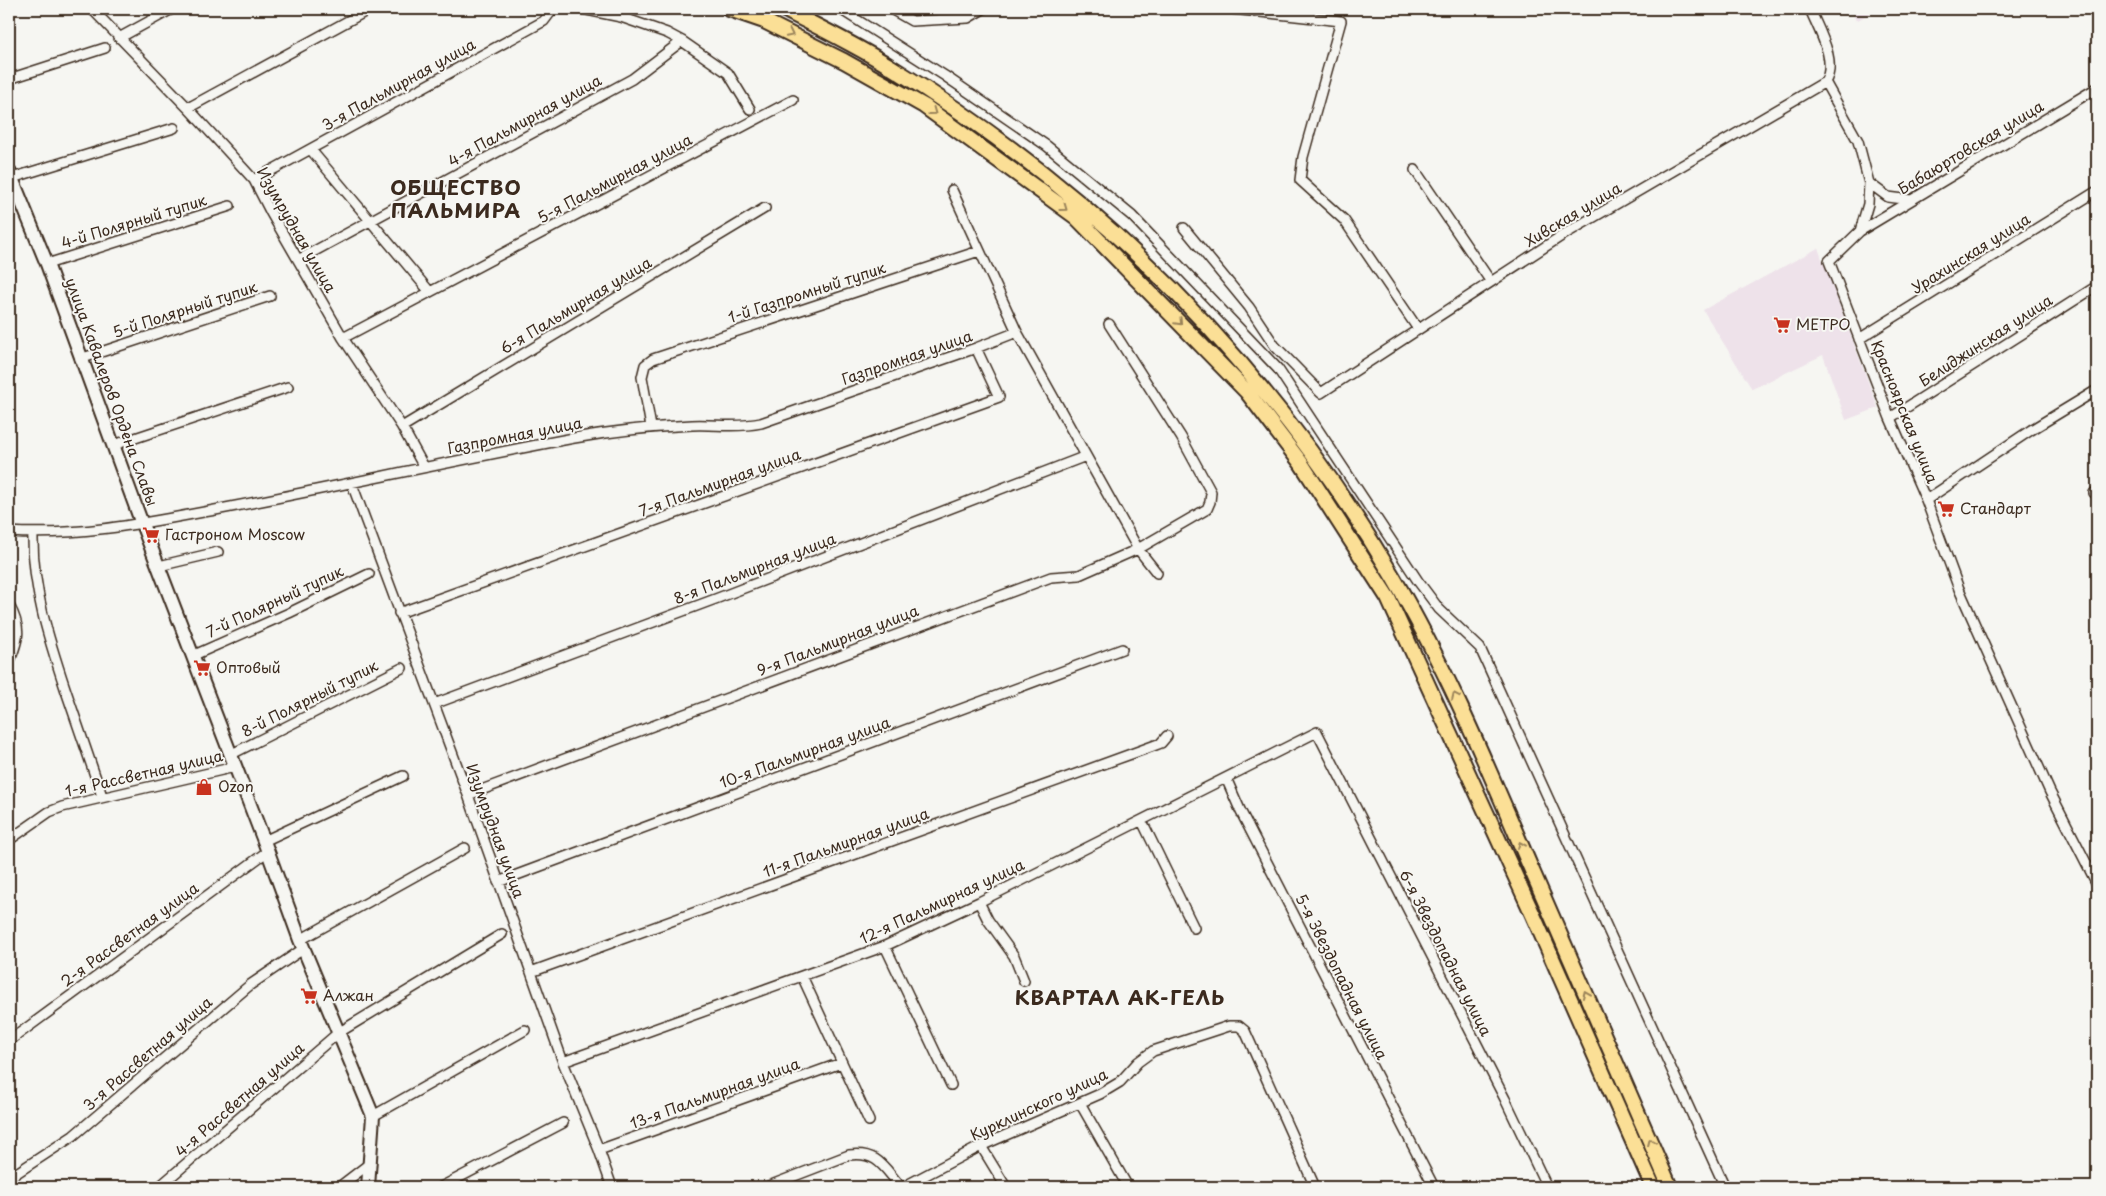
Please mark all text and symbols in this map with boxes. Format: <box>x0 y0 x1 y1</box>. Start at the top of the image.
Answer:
one-way arrow <box>785 28 794 38</box>
street label: 3-я Пальмирная улица <box>317 32 480 136</box>
street label: 4-я Пальмирная улица <box>443 68 606 172</box>
street label: Бабаюртовская улица <box>1893 94 2048 199</box>
one-way arrow <box>927 106 937 115</box>
street label: 5-я Пальмирная улица <box>533 127 696 228</box>
street label: Изумрудная улица <box>252 162 343 297</box>
district label: ОБЩЕСТВО ПАЛЬМИРА <box>390 172 522 225</box>
street label: Хивская улица <box>1519 175 1626 252</box>
street label: 4-й Полярный тупик <box>58 187 209 254</box>
one-way arrow <box>1058 202 1068 211</box>
street label: Урахинская улица <box>1906 206 2035 299</box>
street label: 6-я Пальмирная улица <box>495 250 656 359</box>
street label: 1-й Газпромный тупик <box>725 255 888 328</box>
street label: улица Кавалеров Ордена Славы <box>60 274 164 509</box>
street label: 5-й Полярный тупик <box>109 274 260 343</box>
street label: Белиджинская улица <box>1914 288 2057 392</box>
place label: МЕТРО <box>1796 312 1851 335</box>
supermarket icon: МЕТРО <box>1772 315 1792 335</box>
one-way arrow <box>1173 317 1182 326</box>
street label: Газпромная улица <box>838 323 975 390</box>
street label: Красноярская улица <box>1866 336 1945 487</box>
street label: Газпромная улица <box>445 410 585 459</box>
street label: 7-я Пальмирная улица <box>635 441 804 522</box>
place label: Стандарт <box>1960 496 2032 519</box>
supermarket icon: Стандарт <box>1936 499 1956 519</box>
place label: Гастроном Moscow <box>165 522 305 545</box>
supermarket icon: Гастроном Moscow <box>141 525 161 545</box>
street label: 8-я Пальмирная улица <box>670 526 839 609</box>
street label: 7-й Полярный тупик <box>202 559 347 643</box>
street label: 9-я Пальмирная улица <box>753 598 922 681</box>
street label: 8-й Полярный тупик <box>237 653 382 742</box>
place label: Оптовый <box>216 655 281 678</box>
supermarket icon: Оптовый <box>192 658 212 678</box>
one-way arrow <box>1451 692 1462 701</box>
street label: 10-я Пальмирная улица <box>716 710 894 793</box>
street label: 1-я Рассветная улица <box>62 743 225 802</box>
street label: Изумрудная улица <box>461 760 532 902</box>
place label: Ozon <box>218 774 254 797</box>
shop icon: Ozon <box>194 777 214 797</box>
street label: 11-я Пальмирная улица <box>759 801 932 882</box>
one-way arrow <box>1517 841 1527 849</box>
street label: 12-я Пальмирная улица <box>855 852 1028 949</box>
street label: 6-я Звездопадная улица <box>1394 865 1499 1040</box>
street label: 2-я Рассветная улица <box>56 876 203 992</box>
street label: 5-я Звездопадная улица <box>1290 889 1394 1064</box>
district label: КВАРТАЛ АК-ГЕЛЬ <box>1015 982 1225 1012</box>
place label: Алжан <box>323 983 374 1006</box>
supermarket icon: Алжан <box>299 986 319 1006</box>
street label: 3-я Рассветная улица <box>77 990 217 1116</box>
one-way arrow <box>1582 990 1592 999</box>
street label: 4-я Рассветная улица <box>169 1036 309 1162</box>
street label: 13-я Пальмирная улица <box>626 1051 803 1134</box>
street label: Курклинского улица <box>966 1061 1111 1146</box>
one-way arrow <box>1647 1139 1657 1147</box>

